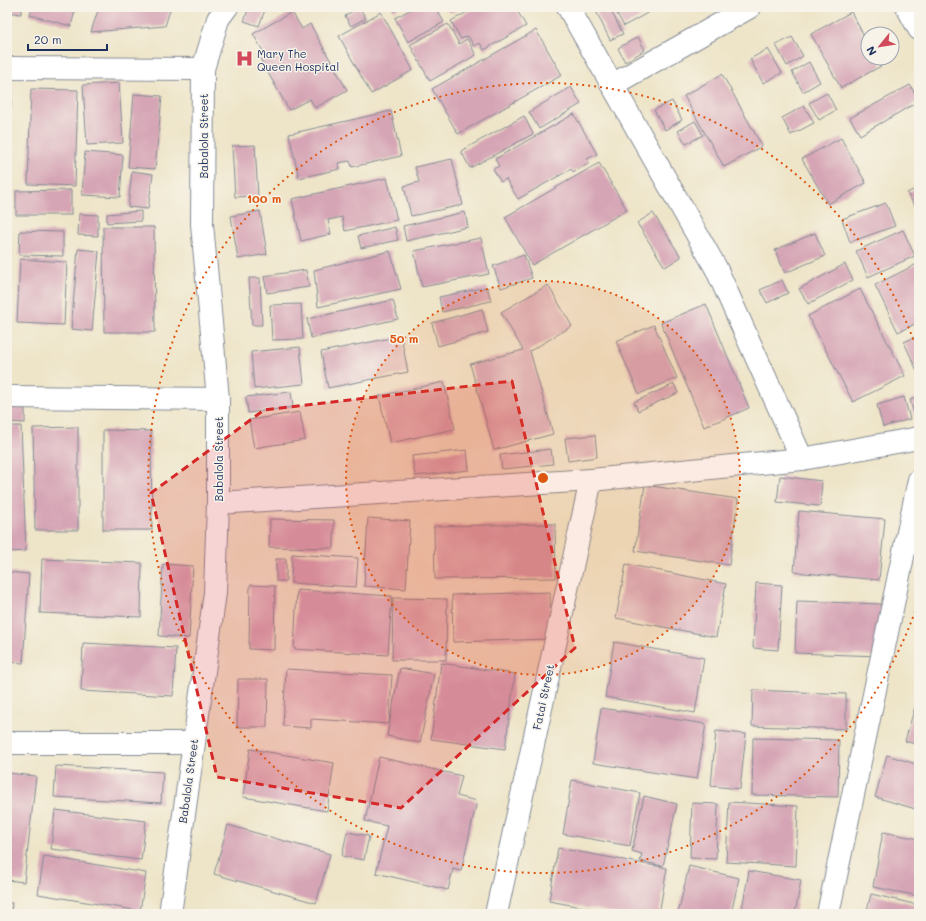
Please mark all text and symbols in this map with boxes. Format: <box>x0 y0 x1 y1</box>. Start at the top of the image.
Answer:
scale bar <box>28 26 107 52</box>
north arrow <box>860 26 900 66</box>
text: 20 m <box>34 31 62 47</box>
text: N <box>862 44 879 59</box>
place label: Mary The Queen Hospital <box>257 46 339 74</box>
hospital icon: Mary The Queen Hospital <box>234 49 254 69</box>
street label: Babalola Street <box>196 93 211 178</box>
text: 100 m <box>247 190 281 206</box>
text: 50 m <box>390 330 418 346</box>
street label: Babalola Street <box>211 416 226 501</box>
centre of rings <box>536 471 550 485</box>
street label: Fatai Street <box>529 663 557 731</box>
street label: Babalola Street <box>175 738 201 824</box>

